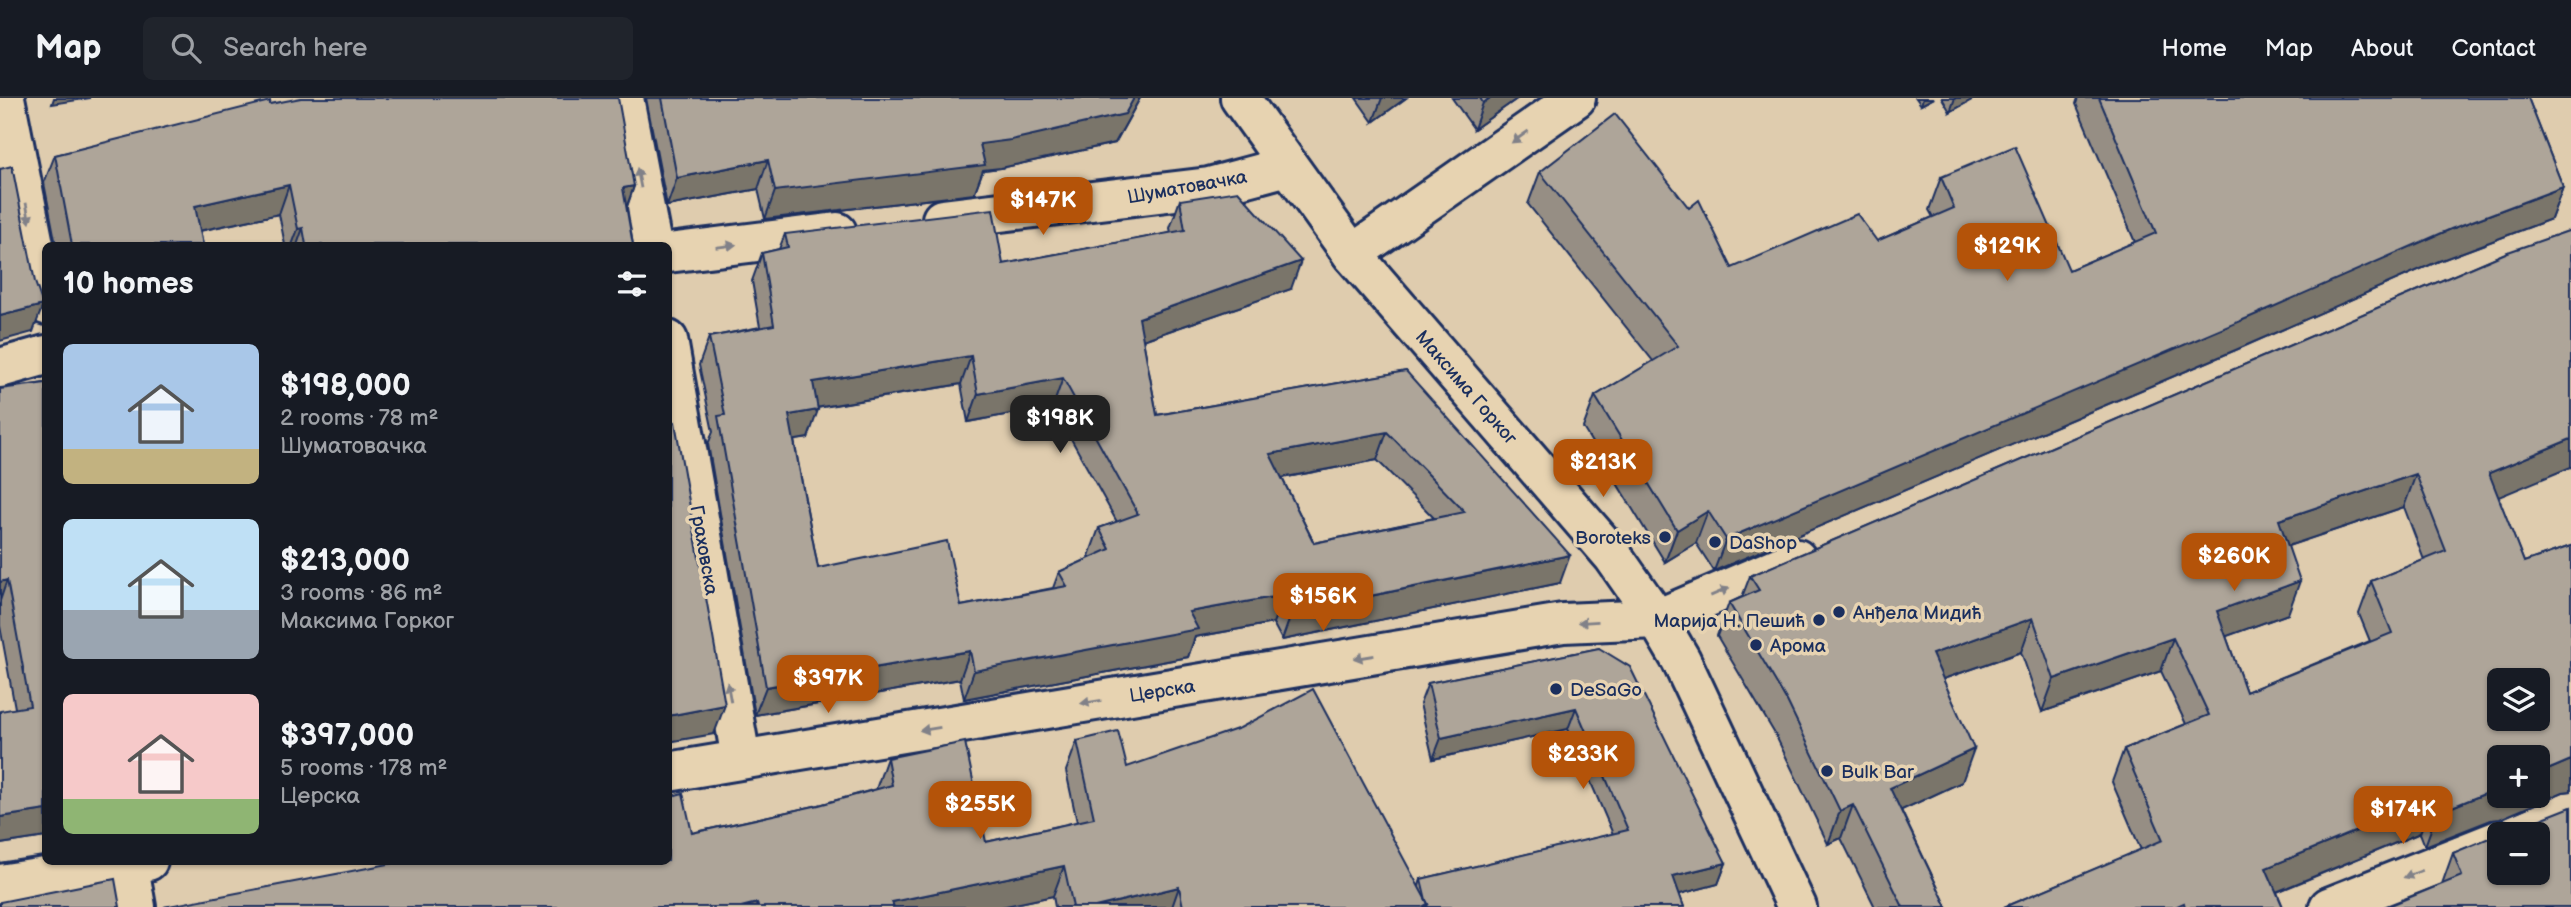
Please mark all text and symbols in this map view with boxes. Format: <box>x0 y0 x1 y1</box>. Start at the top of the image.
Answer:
search box <box>143 17 633 80</box>
text: Map <box>35 28 101 68</box>
icon: search <box>167 29 205 67</box>
text: Search here <box>223 33 367 64</box>
text: Home <box>2162 34 2227 63</box>
text: Map <box>2265 34 2313 63</box>
text: About <box>2351 34 2413 63</box>
text: Contact <box>2451 34 2536 63</box>
one-way arrow <box>1511 130 1529 144</box>
street label: Шуматовачка <box>1126 166 1249 209</box>
one-way arrow <box>634 167 645 189</box>
pin: $147K <box>994 178 1092 237</box>
text: $147K <box>1010 186 1076 214</box>
one-way arrow <box>22 202 33 224</box>
pin: $129K <box>1958 223 2056 283</box>
text: $129K <box>1973 232 2041 260</box>
one-way arrow <box>715 240 737 251</box>
icon: filters <box>613 265 651 303</box>
text: 10 homes <box>63 266 194 302</box>
street label: Максима Горког <box>1410 326 1522 450</box>
text: $198,000 <box>280 368 411 404</box>
icon: home <box>119 372 203 456</box>
pin: $198K <box>1011 396 1109 455</box>
text: 2 rooms · 78 m² <box>280 404 438 432</box>
text: $198K <box>1026 404 1094 432</box>
text: Шуматовачка <box>280 432 427 460</box>
pin: $213K <box>1554 440 1652 499</box>
text: $213K <box>1569 448 1637 476</box>
street label: Граховска <box>684 503 723 597</box>
place label: Boroteks <box>1575 527 1651 550</box>
marker: Boroteks <box>1657 529 1673 545</box>
place label: DaShop <box>1729 532 1797 555</box>
pin: $260K <box>2185 533 2283 593</box>
marker: DaShop <box>1707 534 1723 550</box>
text: $260K <box>2198 542 2270 570</box>
text: $213,000 <box>280 543 410 579</box>
icon: home <box>119 547 203 631</box>
pin: $156K <box>1274 574 1372 633</box>
text: 3 rooms · 86 m² <box>280 579 442 607</box>
text: $156K <box>1289 582 1357 610</box>
one-way arrow <box>1709 587 1730 598</box>
place label: Анђела Мидић <box>1852 602 1981 625</box>
marker: Анђела Мидић <box>1831 604 1847 620</box>
text: Максима Горког <box>280 607 454 635</box>
place label: Марија Н. Пешић <box>1653 610 1805 633</box>
marker: Марија Н. Пешић <box>1811 612 1827 628</box>
one-way arrow <box>1577 617 1599 628</box>
place label: Арома <box>1769 635 1826 658</box>
marker: Арома <box>1748 637 1764 653</box>
one-way arrow <box>1353 652 1375 663</box>
pin: $397K <box>779 656 877 715</box>
text: $397K <box>793 664 863 692</box>
map controls <box>2487 668 2550 885</box>
button: layers <box>2487 668 2550 731</box>
street label: Церска <box>1128 675 1197 708</box>
place label: DeSaGo <box>1570 679 1642 702</box>
one-way arrow <box>723 681 734 703</box>
marker: DeSaGo <box>1548 681 1564 697</box>
one-way arrow <box>1080 697 1102 708</box>
text: $397,000 <box>280 718 414 754</box>
icon: home <box>119 722 203 806</box>
one-way arrow <box>919 724 941 735</box>
pin: $233K <box>1534 732 1632 791</box>
text: $233K <box>1548 740 1618 768</box>
button: + <box>2487 745 2550 808</box>
text: 5 rooms · 178 m² <box>280 754 448 782</box>
place label: Bulk Bar <box>1841 761 1915 784</box>
marker: Bulk Bar <box>1819 763 1835 779</box>
text: Церска <box>280 782 360 810</box>
pin: $255K <box>931 782 1029 841</box>
pin: $174K <box>2354 786 2452 846</box>
text: $255K <box>944 790 1016 818</box>
text: $174K <box>2370 795 2436 823</box>
button: − <box>2487 822 2550 885</box>
one-way arrow <box>2402 869 2423 880</box>

